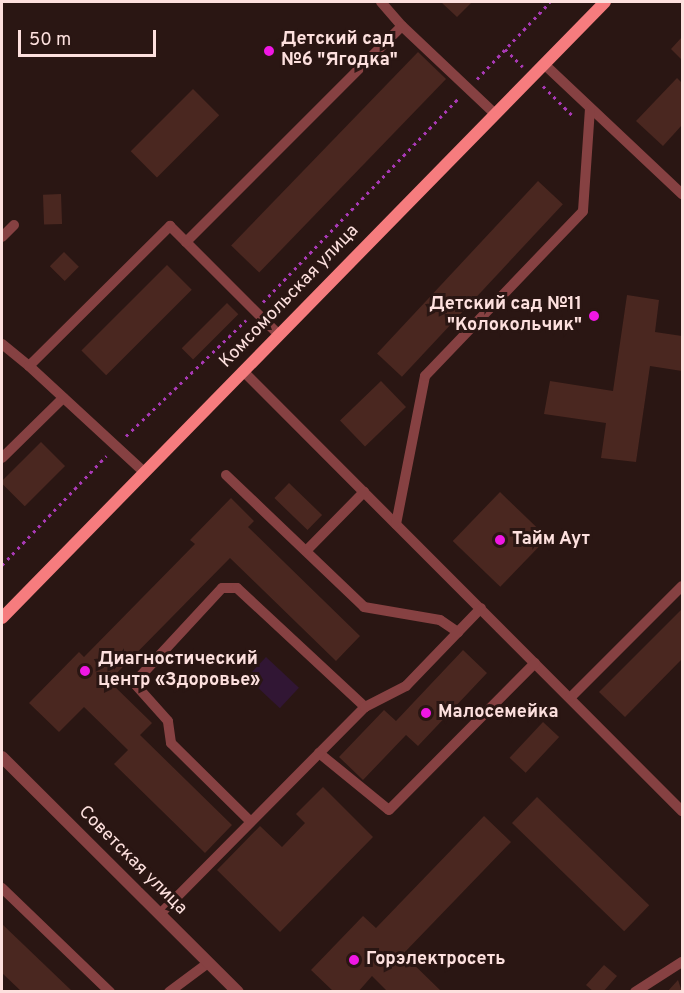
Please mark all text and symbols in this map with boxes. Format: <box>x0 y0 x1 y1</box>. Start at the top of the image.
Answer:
scale bar <box>21 18 159 56</box>
text: 50 m <box>29 29 71 52</box>
place label: Детский сад №6 "Ягодка" <box>281 30 398 72</box>
marker: Детский сад №6 "Ягодка" <box>262 44 276 58</box>
street label: Комсомольская улица <box>216 221 364 373</box>
place label: Детский сад №11 "Колокольчик" <box>429 295 582 338</box>
marker: Детский сад №11 "Колокольчик" <box>587 309 601 323</box>
place label: Тайм Аут <box>512 529 591 551</box>
marker: Тайм Аут <box>493 533 507 547</box>
place label: Диагностический центр «Здоровье» <box>98 650 260 692</box>
marker: Диагностический центр «Здоровье» <box>76 662 94 680</box>
place label: Малосемейка <box>438 702 559 724</box>
marker: Малосемейка <box>419 706 433 720</box>
street label: Советская улица <box>73 802 191 920</box>
place label: Горэлектросеть <box>366 949 506 971</box>
marker: Горэлектросеть <box>347 953 361 967</box>

